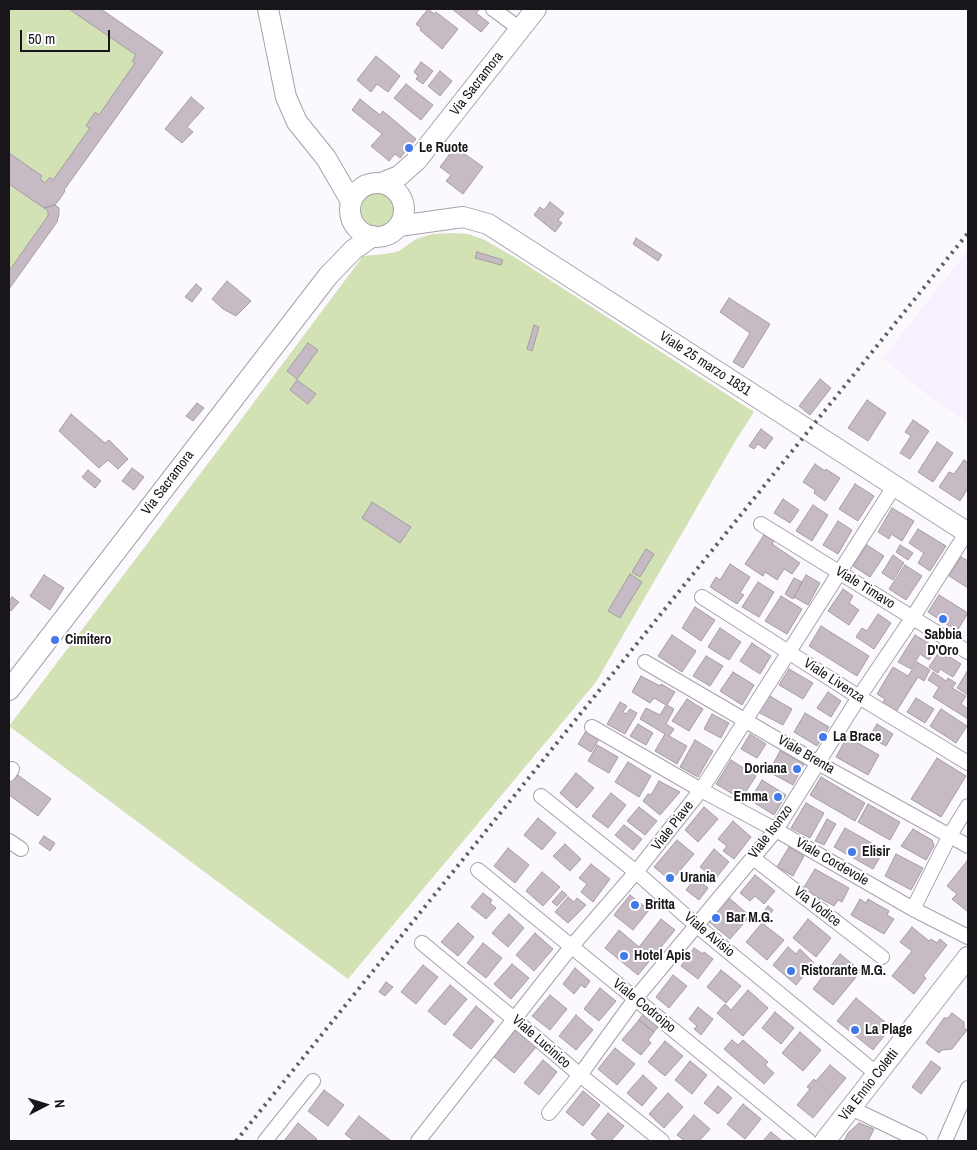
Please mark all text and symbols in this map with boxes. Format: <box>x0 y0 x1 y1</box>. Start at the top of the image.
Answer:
scale bar <box>22 20 112 52</box>
text: 50 m <box>28 28 55 49</box>
street label: Via Sacramora <box>447 49 507 119</box>
place label: Le Ruote <box>419 140 468 156</box>
marker: Le Ruote <box>403 142 415 154</box>
street label: Viale 25 marzo 1831 <box>656 328 754 400</box>
street label: Via Sacramora <box>138 447 198 519</box>
street label: Viale Timavo <box>832 563 898 613</box>
marker: Sabbia D'Oro <box>937 613 949 625</box>
place label: Sabbia D'Oro <box>924 627 962 660</box>
place label: Cimitero <box>65 632 112 648</box>
marker: Cimitero <box>49 634 61 646</box>
street label: Viale Livenza <box>800 655 868 707</box>
place label: La Brace <box>833 729 881 745</box>
marker: La Brace <box>817 731 829 743</box>
street label: Viale Brenta <box>775 732 837 778</box>
place label: Doriana <box>744 761 787 777</box>
marker: Doriana <box>791 763 803 775</box>
place label: Emma <box>734 789 768 805</box>
marker: Emma <box>772 791 784 803</box>
street label: Viale Piave <box>648 798 698 854</box>
street label: Viale Isonzo <box>745 802 797 862</box>
street label: Viale Cordevole <box>793 834 871 890</box>
place label: Elisir <box>862 844 890 860</box>
marker: Elisir <box>846 846 858 858</box>
place label: Urania <box>680 870 716 886</box>
marker: Urania <box>664 872 676 884</box>
street label: Via Vodice <box>790 883 844 931</box>
place label: Britta <box>645 897 675 913</box>
marker: Britta <box>629 899 641 911</box>
street label: Viale Avisio <box>680 909 738 961</box>
place label: Bar M.G. <box>726 910 773 926</box>
marker: Bar M.G. <box>710 912 722 924</box>
place label: Hotel Apis <box>634 948 691 964</box>
marker: Hotel Apis <box>618 950 630 962</box>
place label: Ristorante M.G. <box>801 963 886 979</box>
marker: Ristorante M.G. <box>785 965 797 977</box>
street label: Viale Codroipo <box>609 975 679 1037</box>
street label: Viale Lucinico <box>508 1012 574 1072</box>
place label: La Plage <box>865 1022 912 1038</box>
marker: La Plage <box>849 1024 861 1036</box>
street label: Via Ennio Coletti <box>836 1046 902 1124</box>
north arrow <box>20 1080 70 1130</box>
text: N <box>51 1099 69 1109</box>

